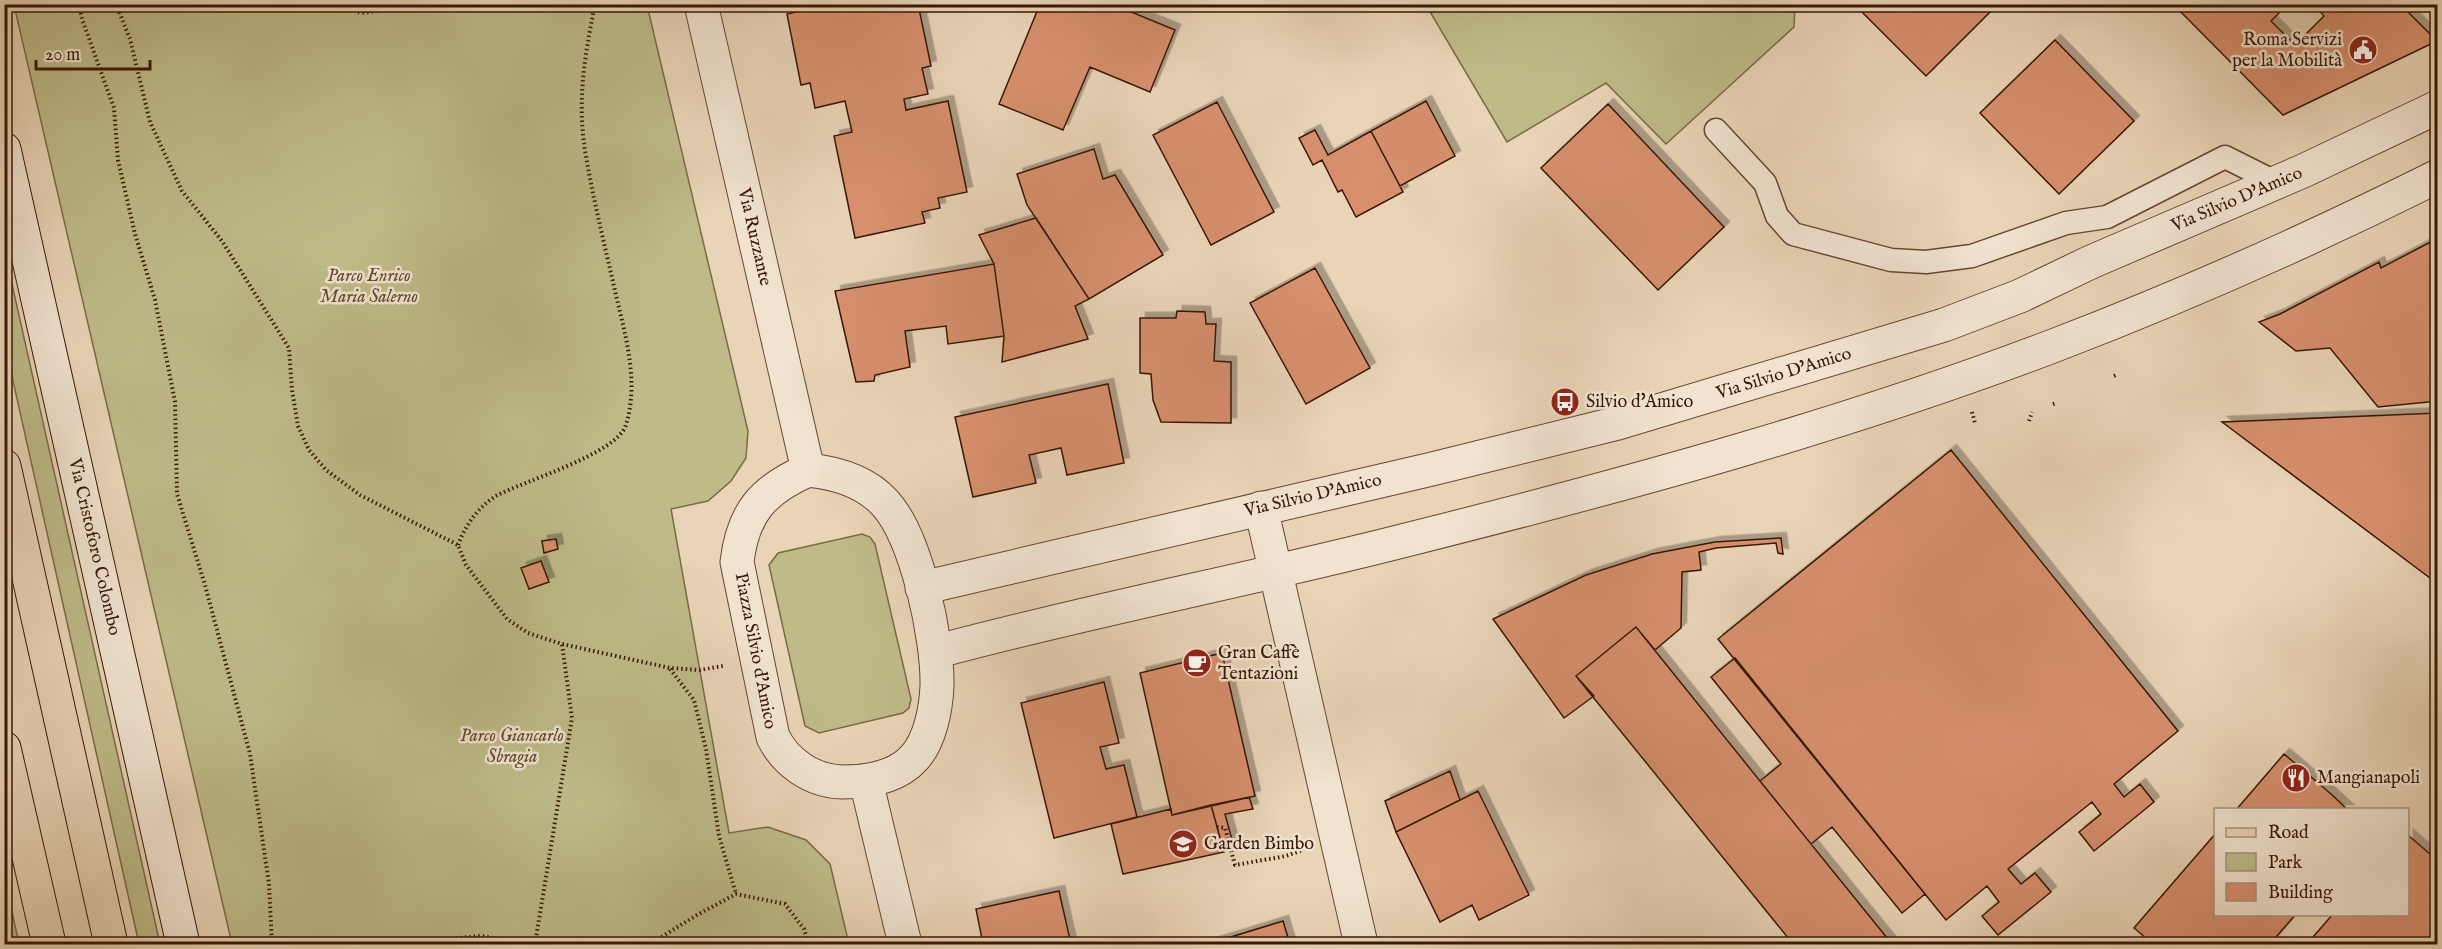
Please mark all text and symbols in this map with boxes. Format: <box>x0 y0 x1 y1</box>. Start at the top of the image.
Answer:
place label: Roma Servizi per la Mobilità <box>2232 29 2342 73</box>
scale bar <box>36 33 150 71</box>
public building icon: Roma Servizi per la Mobilità <box>2347 34 2379 66</box>
text: 20 m <box>45 44 80 67</box>
street label: Via Silvio D'Amico <box>2167 162 2306 238</box>
street label: Via Ruzzante <box>731 185 776 288</box>
park label: Parco Enrico Maria Salerno <box>320 265 418 309</box>
street label: Via Silvio D'Amico <box>1713 342 1855 406</box>
bus stop icon: Silvio d'Amico <box>1549 386 1581 418</box>
place label: Silvio d'Amico <box>1586 391 1693 414</box>
street label: Via Cristoforo Colombo <box>62 455 126 638</box>
street label: Via Silvio D'Amico <box>1241 469 1384 523</box>
street label: Piazza Silvio d'Amico <box>729 571 781 731</box>
place label: Gran Caffè Tentazioni <box>1218 642 1300 686</box>
cafe icon: Gran Caffè Tentazioni <box>1181 647 1213 679</box>
park label: Parco Giancarlo Sbragia <box>460 725 564 769</box>
restaurant icon: Mangianapoli <box>2280 762 2312 794</box>
place label: Mangianapoli <box>2317 767 2420 790</box>
legend <box>2214 808 2409 916</box>
text: Road <box>2268 822 2309 845</box>
school or university icon: Garden Bimbo <box>1167 828 1199 860</box>
place label: Garden Bimbo <box>1204 833 1314 856</box>
text: Park <box>2268 852 2303 875</box>
text: Building <box>2268 882 2333 905</box>

